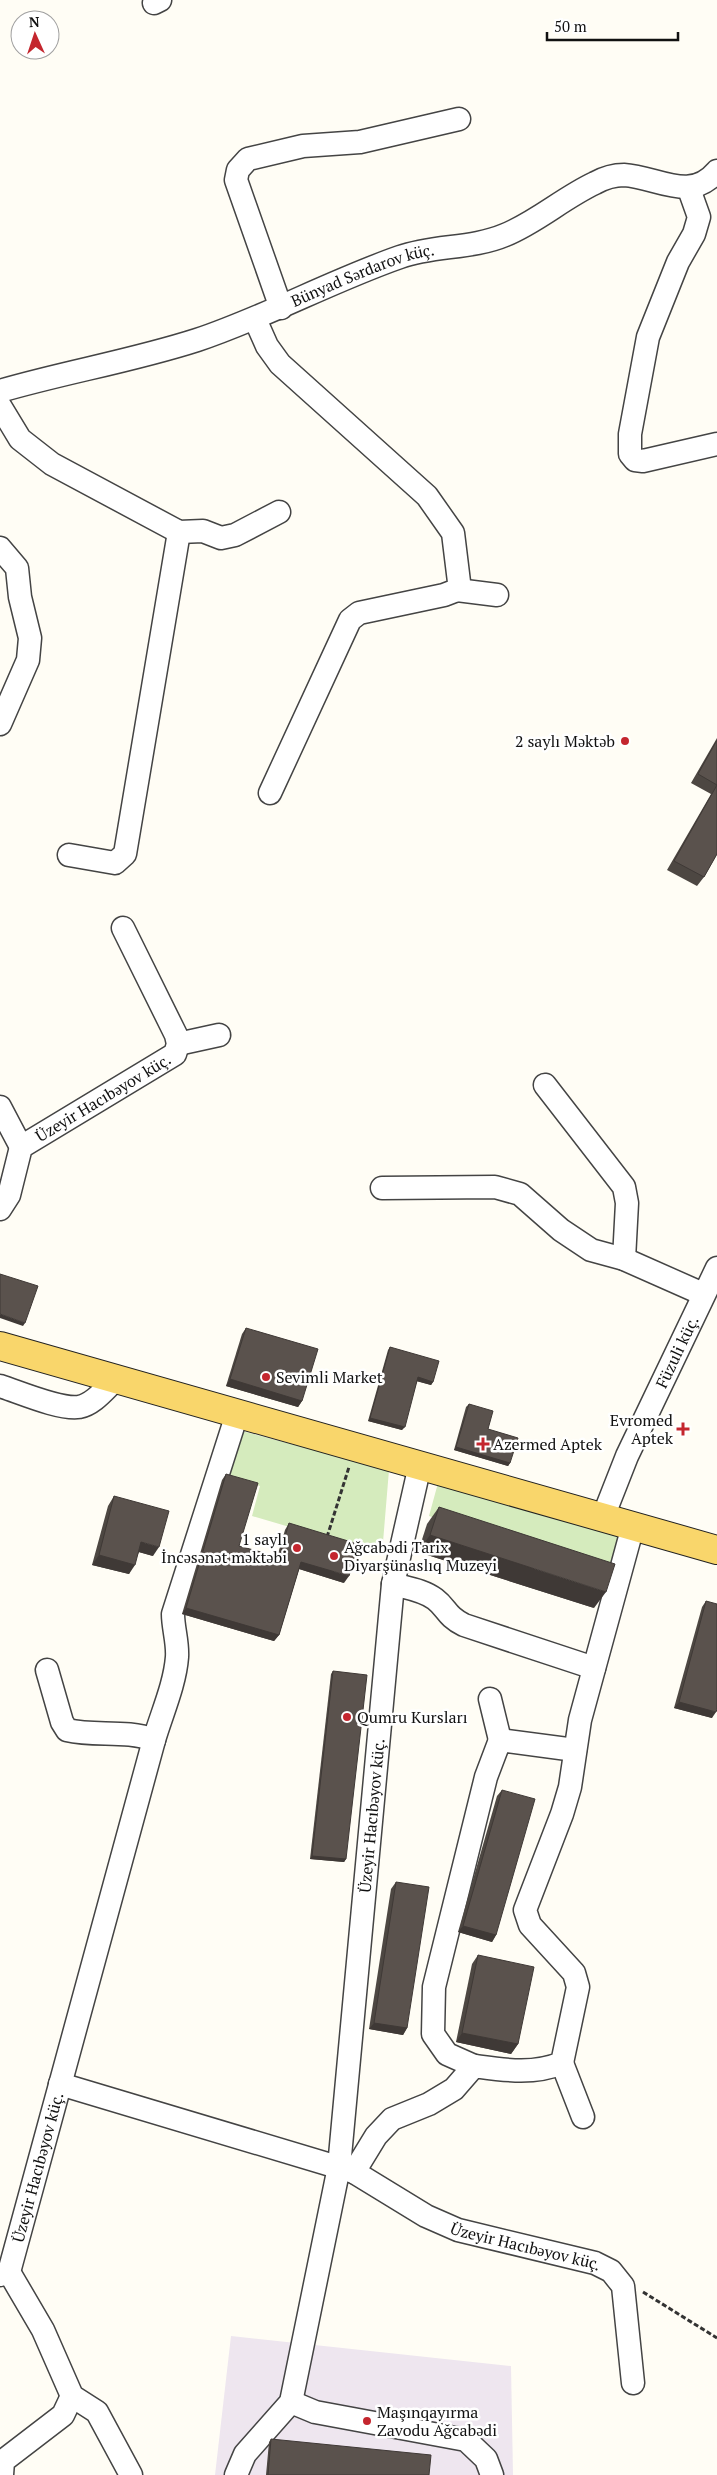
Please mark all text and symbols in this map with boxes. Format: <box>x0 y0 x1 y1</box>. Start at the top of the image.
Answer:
north arrow <box>10 10 60 60</box>
scale bar <box>547 10 678 42</box>
text: N <box>28 12 40 31</box>
text: 50 m <box>554 16 587 36</box>
street label: Bünyad Sərdarov küç. <box>287 238 436 312</box>
place label: 2 saylı Məktəb <box>515 730 615 752</box>
marker: 2 saylı Məktəb <box>619 735 631 747</box>
street label: Üzeyir Hacıbəyov küç. <box>31 1048 175 1147</box>
street label: Füzuli küç. <box>650 1312 704 1392</box>
place label: Sevimli Market <box>276 1366 383 1388</box>
marker: Sevimli Market <box>260 1371 272 1383</box>
place label: Evromed Aptek <box>610 1409 674 1449</box>
marker: Evromed Aptek <box>677 1423 689 1435</box>
place label: Azermed Aptek <box>493 1433 603 1455</box>
marker: Azermed Aptek <box>477 1438 489 1450</box>
place label: 1 saylı İncəsənət məktəbi <box>161 1528 287 1568</box>
place label: Ağcabədi Tarix Diyarşünaslıq Muzeyi <box>344 1536 497 1576</box>
marker: 1 saylı İncəsənət məktəbi <box>291 1542 303 1554</box>
marker: Ağcabədi Tarix Diyarşünaslıq Muzeyi <box>328 1550 340 1562</box>
place label: Qumru Kursları <box>357 1706 468 1728</box>
marker: Qumru Kursları <box>341 1711 353 1723</box>
street label: Üzeyir Hacıbəyov küç. <box>353 1738 390 1894</box>
street label: Üzeyir Hacıbəyov küç. <box>7 2090 68 2245</box>
street label: Üzeyir Hacıbəyov küç. <box>447 2217 606 2276</box>
place label: Maşınqayırma Zavodu Ağcabədi <box>377 2401 497 2441</box>
marker: Maşınqayırma Zavodu Ağcabədi <box>361 2415 373 2427</box>

